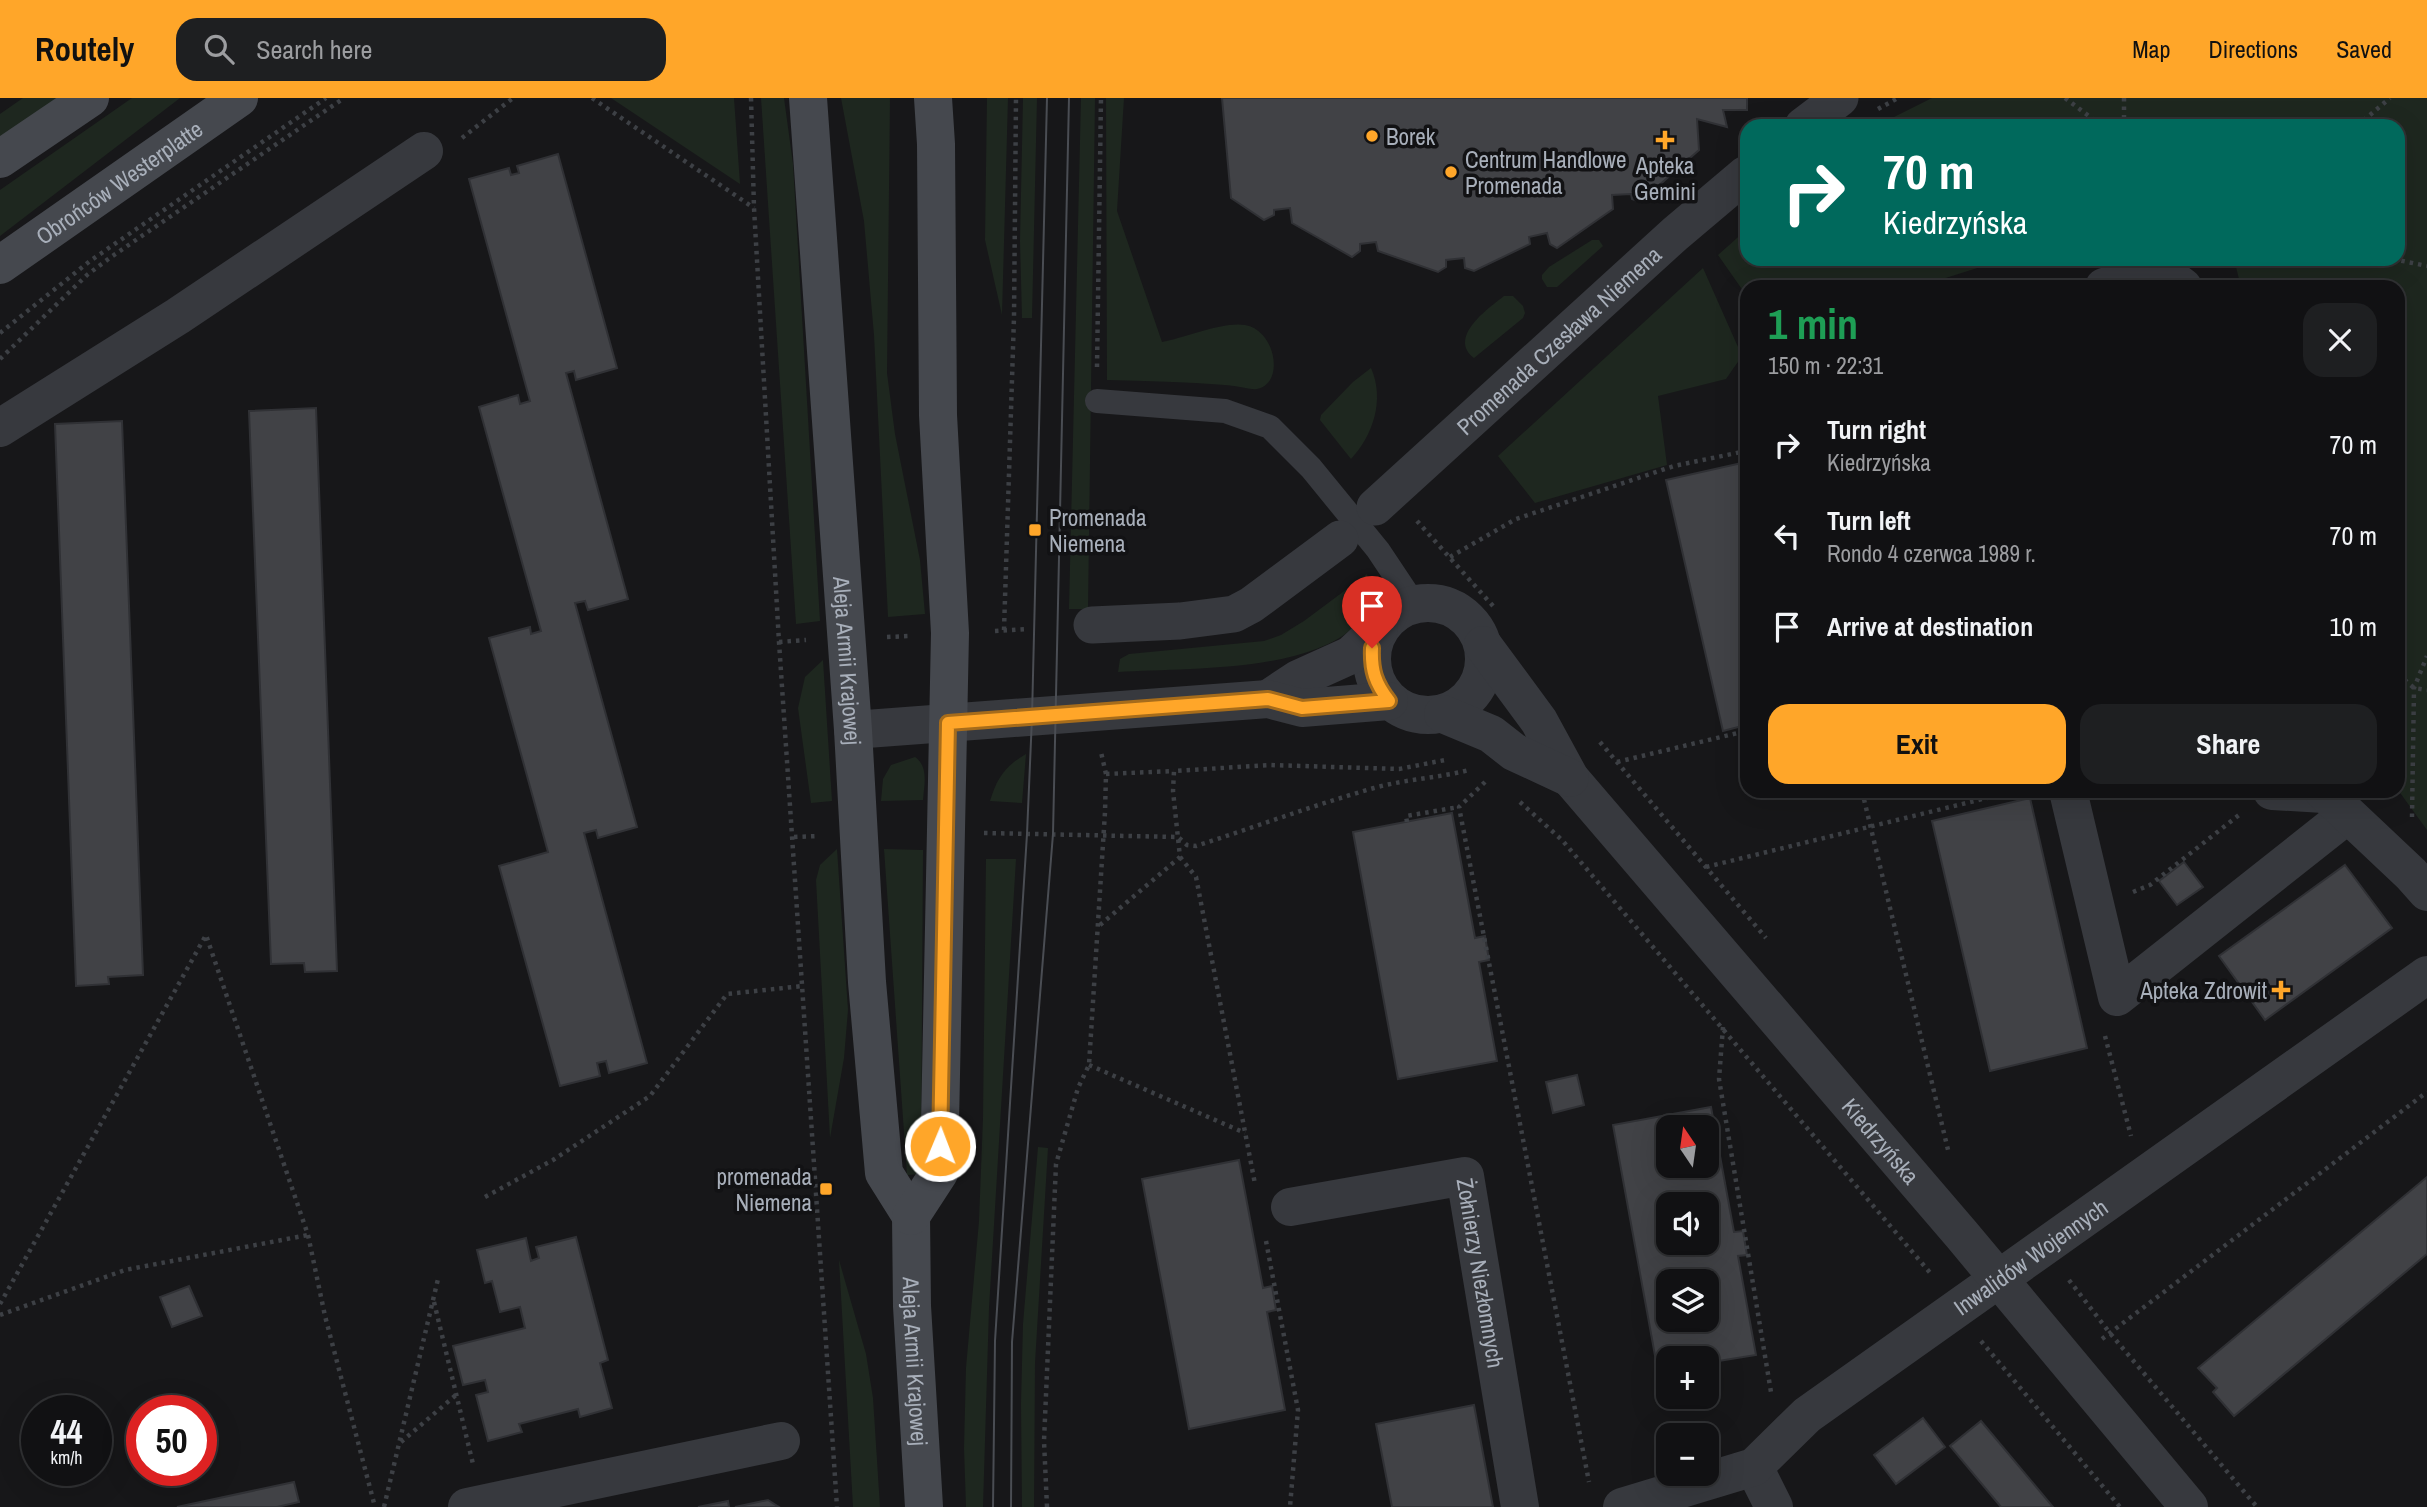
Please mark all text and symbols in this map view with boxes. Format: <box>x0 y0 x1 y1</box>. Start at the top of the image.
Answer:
search box <box>176 18 666 81</box>
text: Routely <box>35 27 134 71</box>
icon: search <box>200 30 238 68</box>
text: Search here <box>256 32 372 67</box>
text: Map <box>2132 33 2170 65</box>
text: Directions <box>2208 33 2298 65</box>
text: Saved <box>2336 33 2392 65</box>
street label: Obrońców Westerplatte <box>29 113 208 251</box>
place label: Borek <box>1386 121 1436 152</box>
marker: Borek <box>1364 128 1380 144</box>
marker: Apteka Gemini <box>1657 132 1673 148</box>
text: 70 m <box>1883 138 1975 204</box>
place label: Centrum Handlowe Promenada <box>1465 144 1626 201</box>
icon: right <box>1768 147 1859 238</box>
place label: Apteka Gemini <box>1634 150 1696 207</box>
marker: Centrum Handlowe Promenada <box>1443 164 1459 180</box>
text: Kiedrzyńska <box>1883 201 2027 244</box>
street label: Promenada Czesława Niemena <box>1449 239 1668 441</box>
text: 1 min <box>1768 296 1858 352</box>
button: close <box>2303 303 2377 377</box>
text: 150 m · 22:31 <box>1768 350 1883 381</box>
text: Turn right <box>1827 412 1926 447</box>
icon: right <box>1768 426 1806 464</box>
text: 70 m <box>2330 427 2377 462</box>
text: Kiedrzyńska <box>1827 447 1931 478</box>
place label: Promenada Niemena <box>1049 502 1147 559</box>
text: Turn left <box>1827 503 1911 538</box>
icon: left <box>1768 517 1806 555</box>
text: 70 m <box>2330 518 2377 553</box>
marker: Promenada Niemena <box>1027 522 1043 538</box>
text: Rondo 4 czerwca 1989 r. <box>1827 538 2036 569</box>
street label: Aleja Armii Krajowej <box>827 574 869 746</box>
pin <box>1342 576 1402 648</box>
icon: arrive <box>1353 587 1391 625</box>
icon: arrive <box>1768 608 1806 646</box>
text: Arrive at destination <box>1827 609 2033 644</box>
text: 10 m <box>2330 609 2377 644</box>
button: Exit <box>1768 704 2066 784</box>
button: Share <box>2080 704 2377 784</box>
place label: Apteka Zdrowit <box>2139 975 2267 1006</box>
marker: Apteka Zdrowit <box>2273 982 2289 998</box>
street label: Kiedrzyńska <box>1835 1091 1927 1190</box>
position arrow <box>903 1109 977 1183</box>
north arrow <box>1656 1115 1718 1178</box>
map controls <box>1656 1115 1719 1486</box>
place label: promenada Niemena <box>717 1161 813 1218</box>
street label: Żołnierzy Niezłomnych <box>1450 1176 1512 1370</box>
marker: promenada Niemena <box>818 1181 834 1197</box>
street label: Inwalidów Wojennych <box>1947 1191 2114 1322</box>
button: sound <box>1656 1192 1719 1255</box>
button: layers <box>1656 1269 1719 1332</box>
street label: Aleja Armii Krajowej <box>896 1276 936 1447</box>
button: + <box>1656 1346 1719 1409</box>
speed limit sign: 50 <box>126 1395 217 1486</box>
text: 44 <box>51 1408 82 1455</box>
button: − <box>1656 1423 1719 1486</box>
text: km/h <box>51 1445 83 1470</box>

